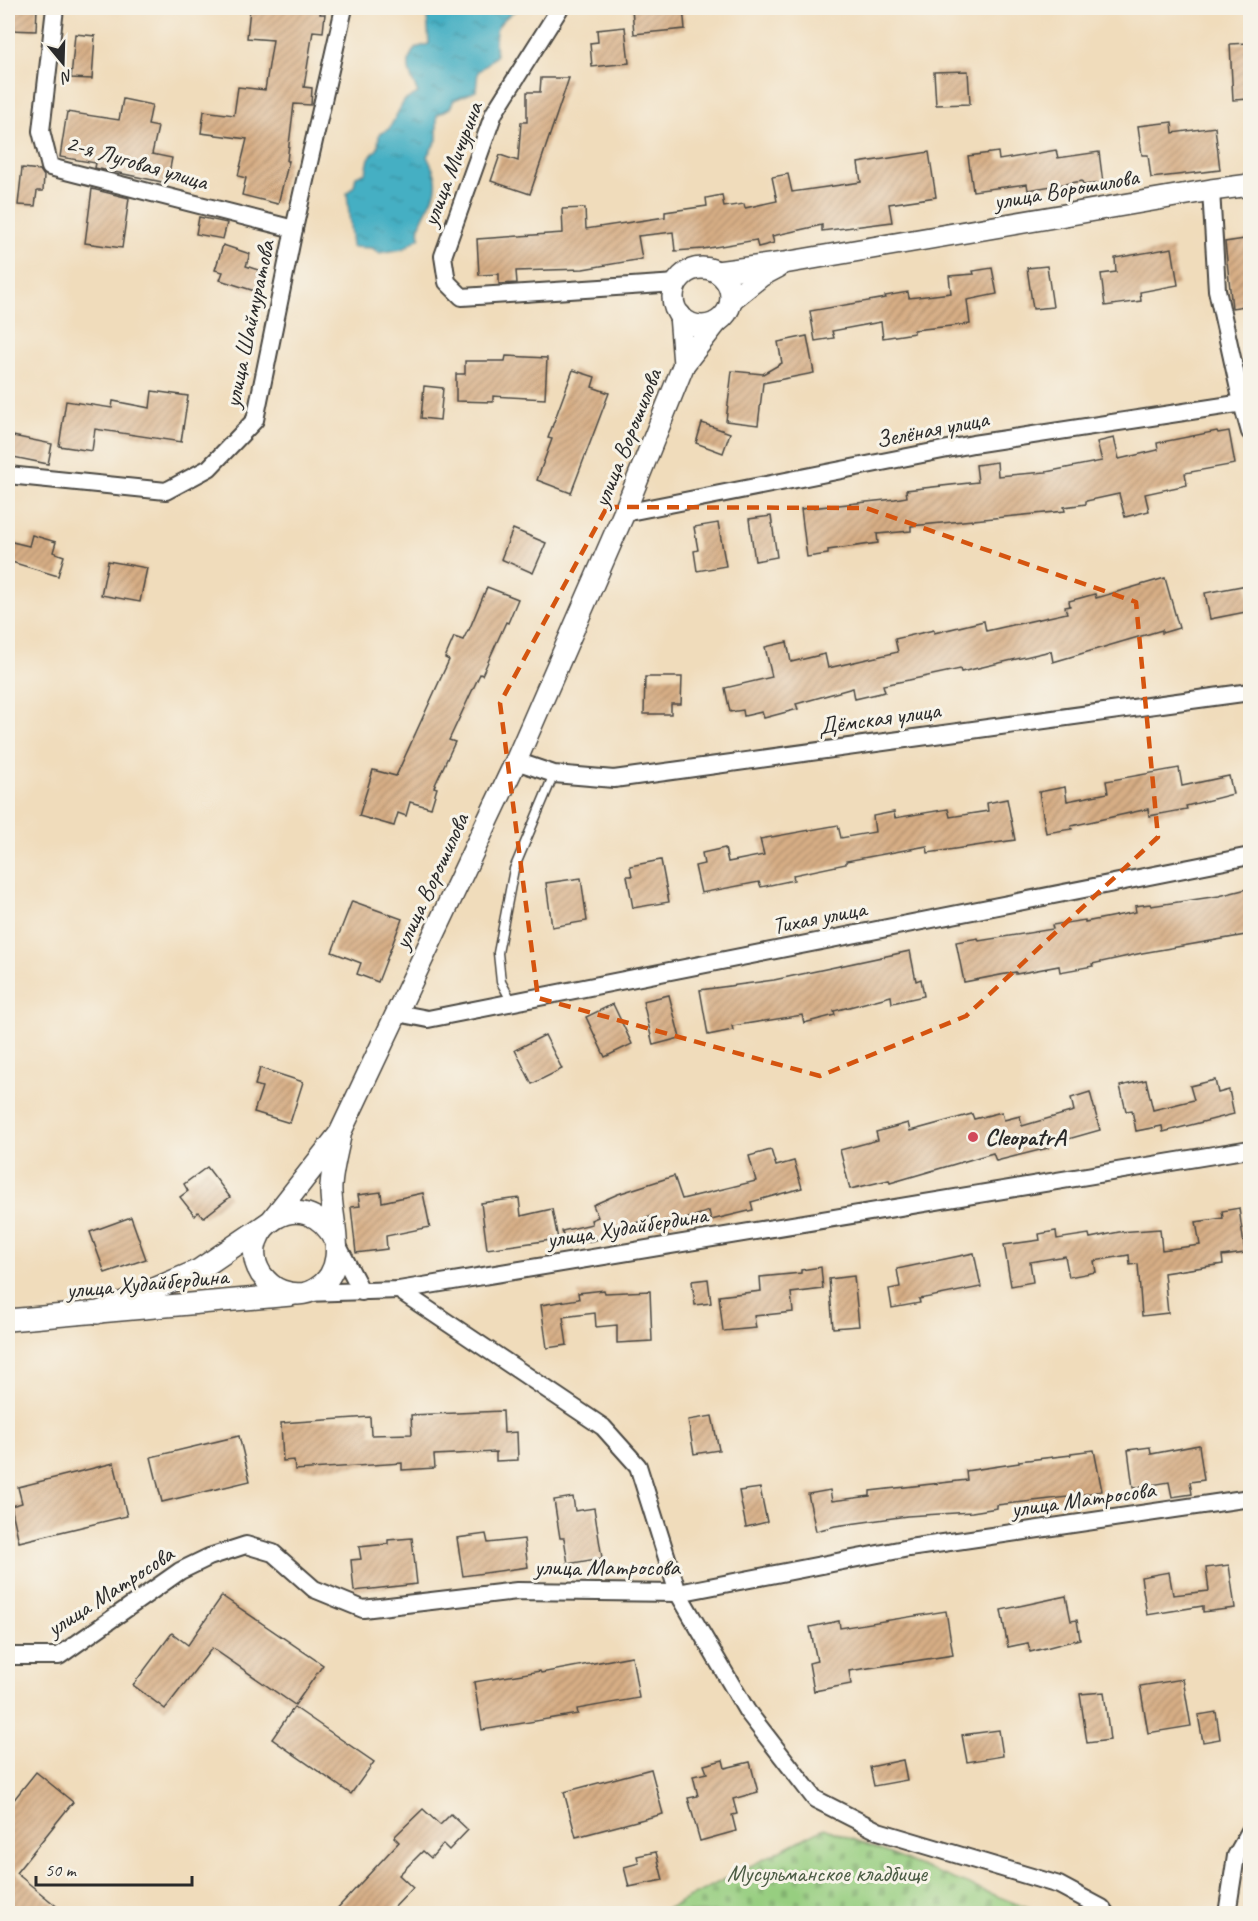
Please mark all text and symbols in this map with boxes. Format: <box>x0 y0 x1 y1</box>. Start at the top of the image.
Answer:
north arrow <box>33 33 93 93</box>
text: N <box>57 65 75 88</box>
street label: улица Мичурина <box>414 96 490 232</box>
street label: 2-я Луговая улица <box>63 127 213 197</box>
street label: улица Ворошилова <box>989 161 1142 217</box>
street label: улица Шаймуратова <box>216 236 282 412</box>
street label: улица Ворошилова <box>585 363 669 513</box>
street label: Зелёная улица <box>873 403 992 455</box>
street label: Дёмская улица <box>816 694 943 741</box>
street label: улица Ворошилова <box>386 807 476 955</box>
street label: Тихая улица <box>770 893 871 941</box>
place label: CleopatrA <box>985 1122 1067 1152</box>
marker: CleopatrA <box>966 1130 980 1144</box>
street label: улица Худайбердина <box>543 1199 712 1255</box>
street label: улица Худайбердина <box>63 1261 231 1305</box>
street label: улица Матросова <box>1007 1474 1159 1524</box>
street label: улица Матросова <box>39 1538 180 1644</box>
street label: улица Матросова <box>532 1552 681 1582</box>
scale bar <box>36 1849 192 1887</box>
park label: Мусульманское кладбище <box>727 1858 929 1888</box>
text: 50 m <box>45 1859 78 1881</box>

